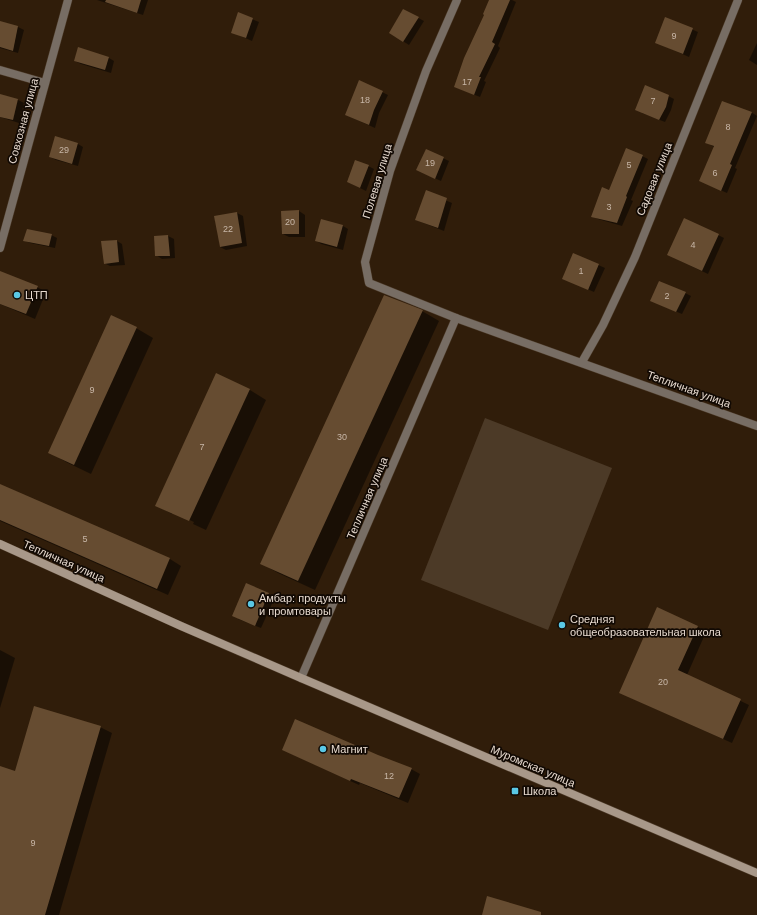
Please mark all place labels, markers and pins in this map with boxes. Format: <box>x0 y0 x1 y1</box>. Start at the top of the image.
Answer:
place label: ЦТП <box>25 289 48 301</box>
marker: ЦТП <box>12 290 22 300</box>
place label: Амбар: продукты и промтовары <box>259 592 346 617</box>
marker: Амбар: продукты и промтовары <box>246 599 256 609</box>
place label: Средняя общеобразовательная школа <box>570 613 722 638</box>
marker: Средняя общеобразовательная школа <box>557 620 567 630</box>
place label: Магнит <box>331 743 368 755</box>
marker: Магнит <box>318 744 328 754</box>
place label: Школа <box>523 785 557 797</box>
marker: Школа <box>510 786 520 796</box>

